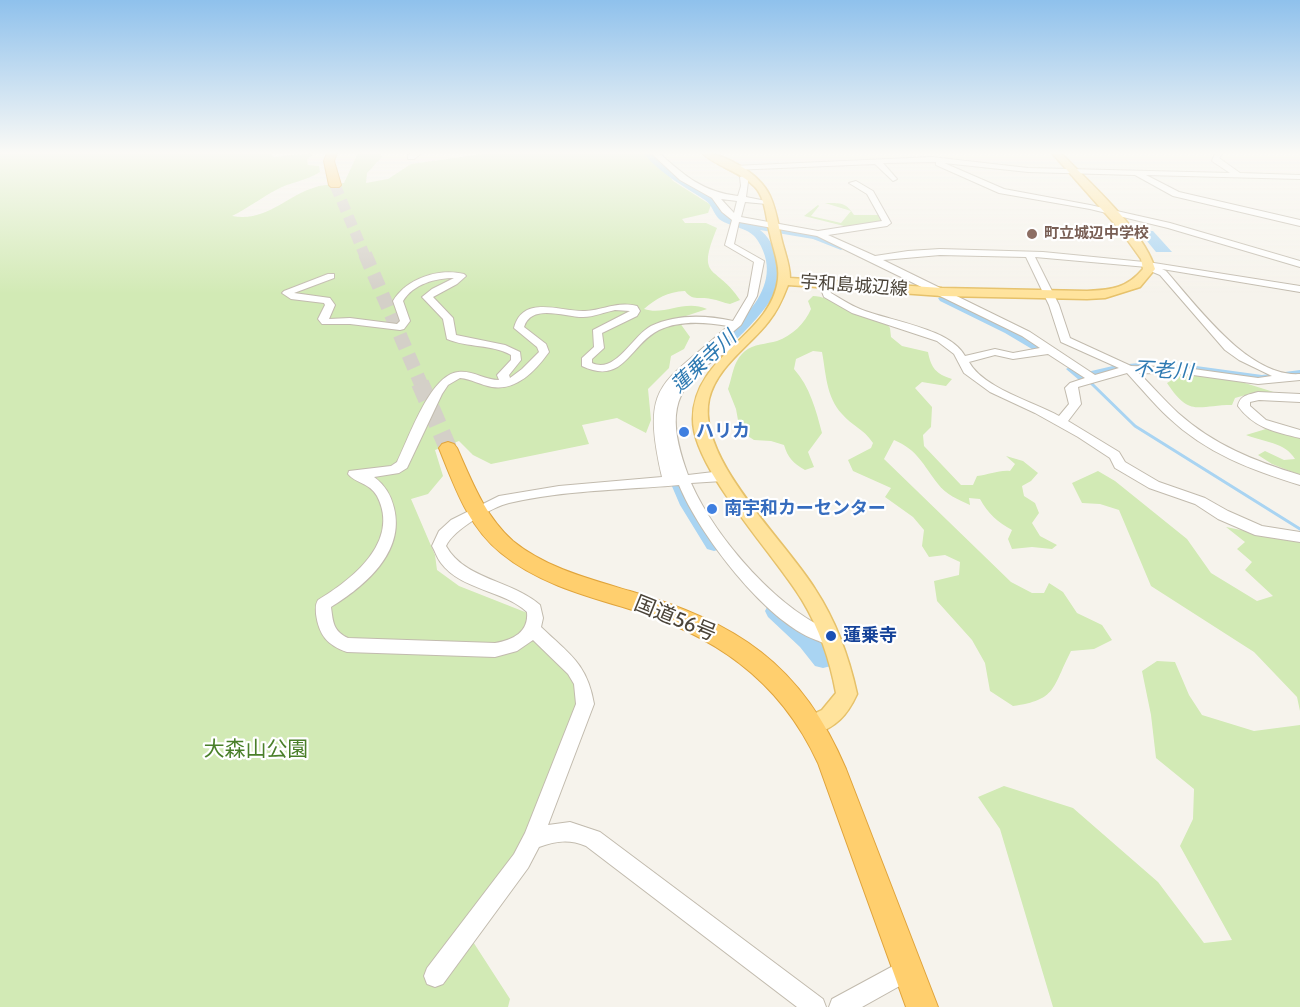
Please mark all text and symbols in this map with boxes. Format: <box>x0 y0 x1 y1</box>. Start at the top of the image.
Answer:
place label: 町立城辺中学校 <box>1044 225 1149 243</box>
marker: 町立城辺中学校 <box>1025 227 1039 241</box>
street label: 宇和島城辺線 <box>799 271 909 301</box>
water label: 蓮乗寺川 <box>667 326 741 398</box>
water label: 不老川 <box>1132 357 1194 385</box>
place label: ハリカ <box>696 421 750 443</box>
marker: ハリカ <box>677 425 691 439</box>
place label: 南宇和カーセンター <box>724 498 886 520</box>
marker: 南宇和カーセンター <box>705 502 719 516</box>
street label: 国道56号 <box>630 591 720 647</box>
place label: 蓮乗寺 <box>843 625 897 647</box>
marker: 蓮乗寺 <box>824 629 838 643</box>
park label: 大森山公園 <box>204 737 308 763</box>

